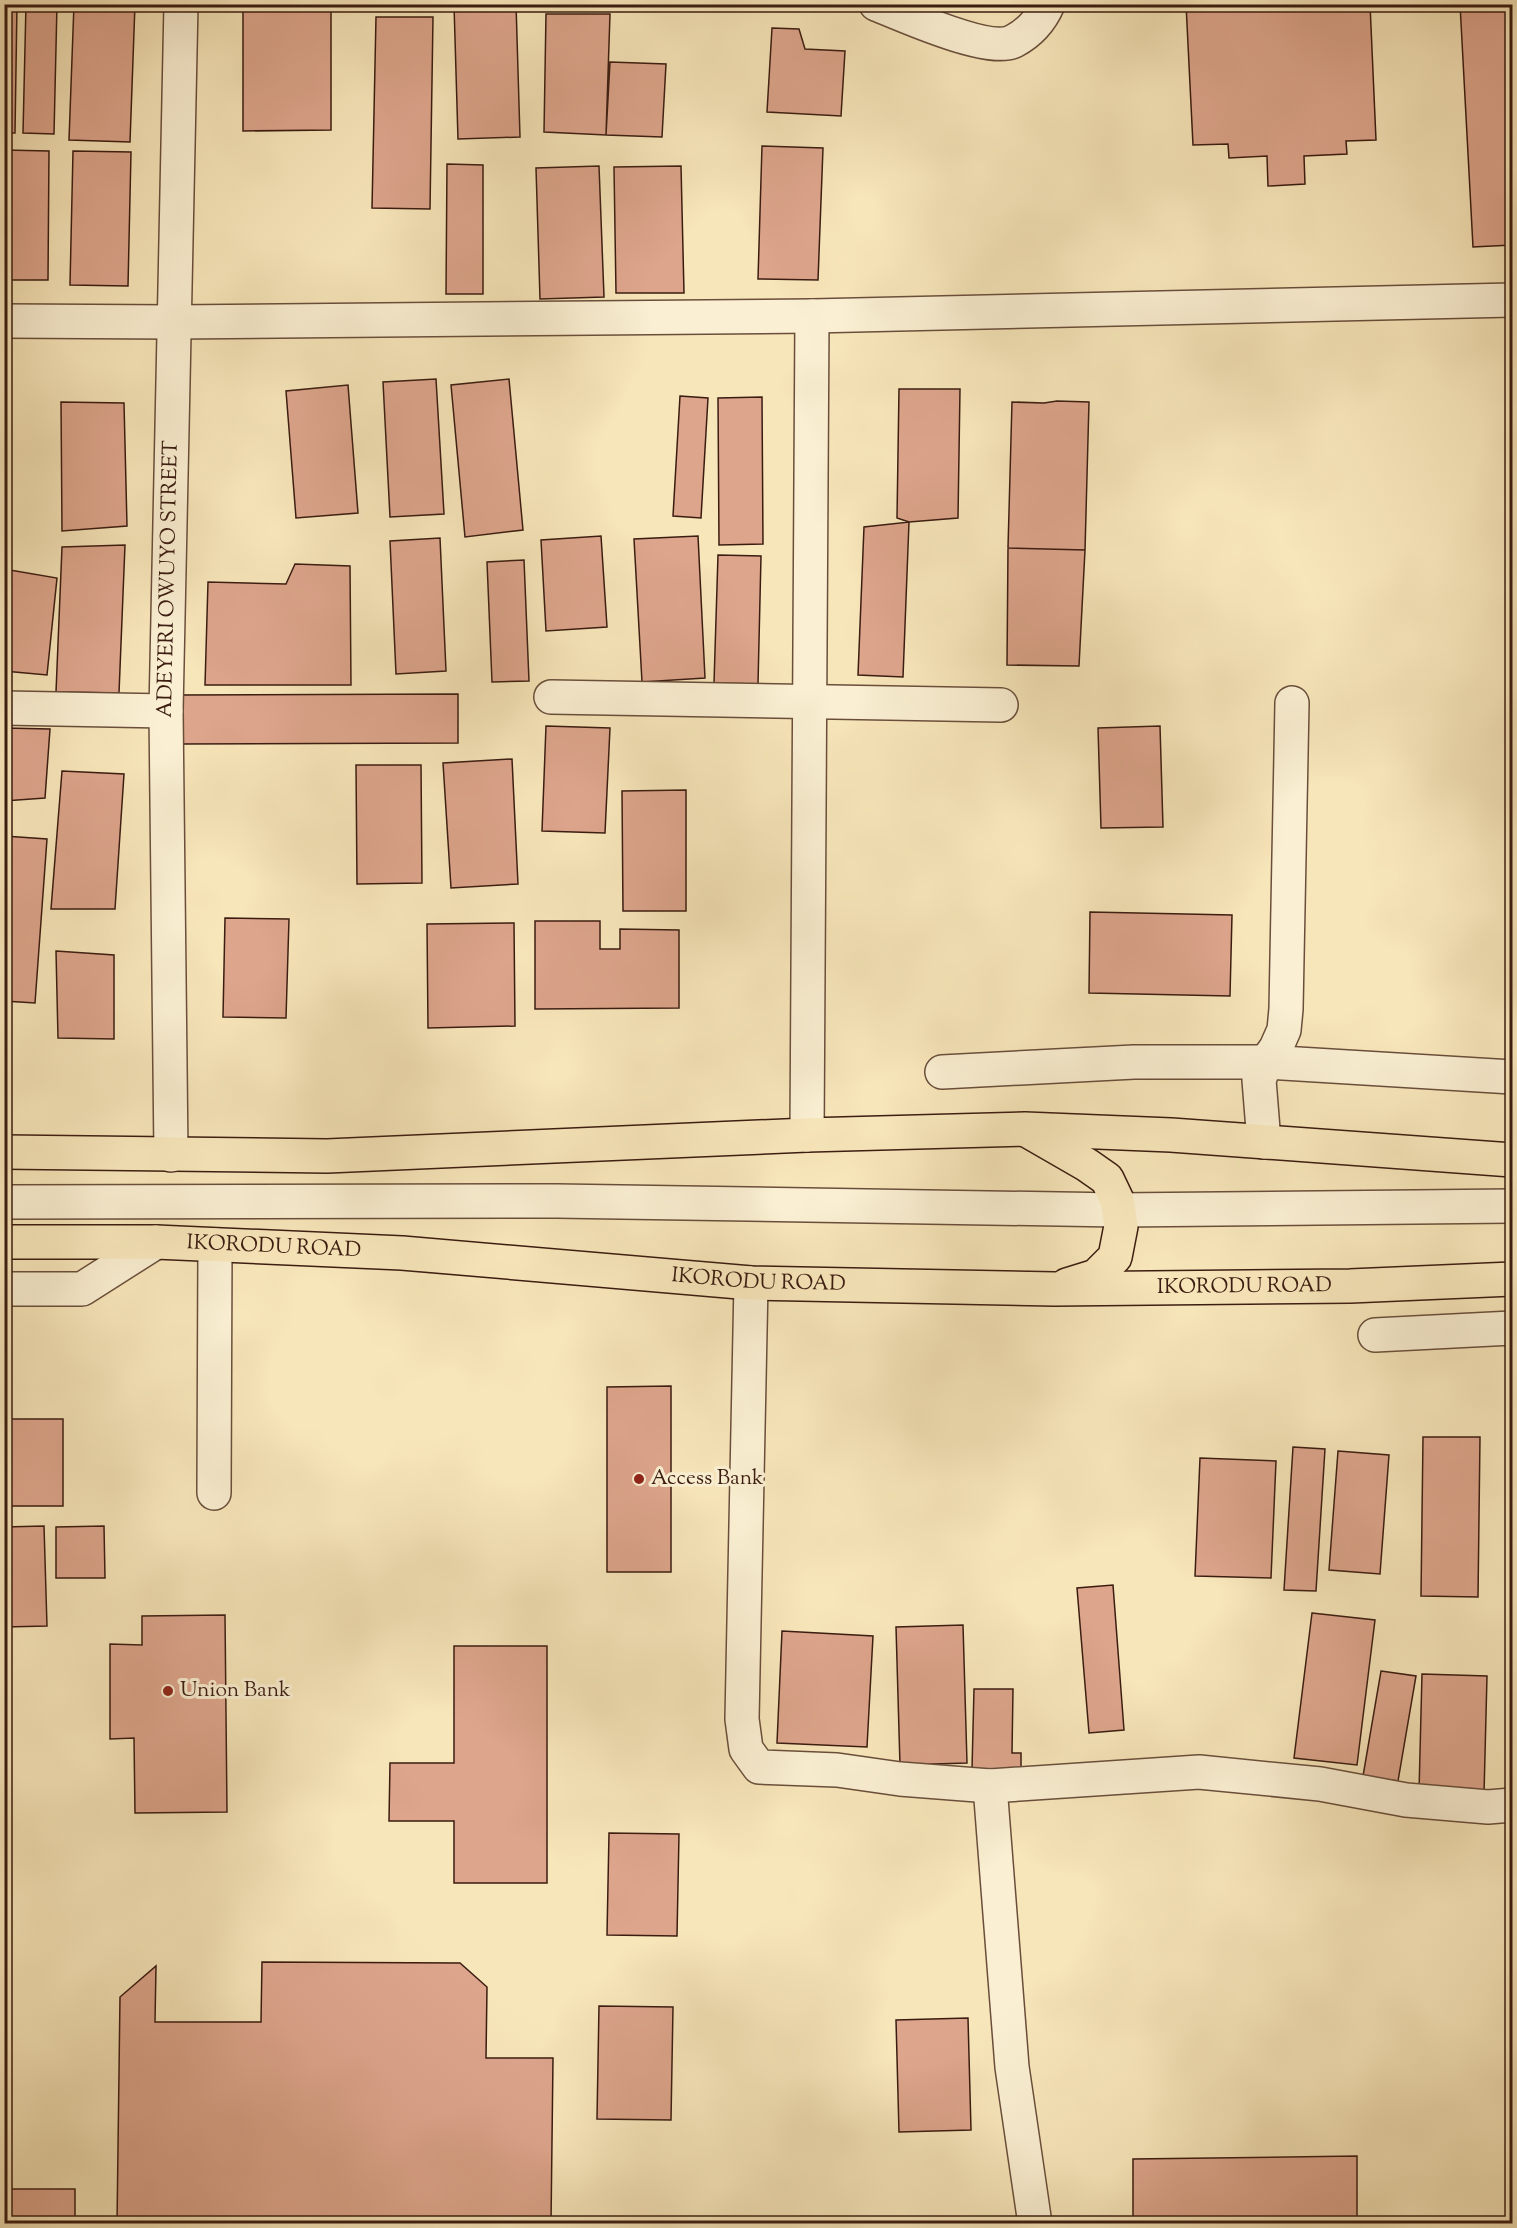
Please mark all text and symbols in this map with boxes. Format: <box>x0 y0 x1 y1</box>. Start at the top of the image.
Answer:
street label: ADEYERI OWUYO STREET <box>151 440 187 718</box>
street label: IKORODU ROAD <box>186 1228 362 1266</box>
street label: IKORODU ROAD <box>670 1261 846 1300</box>
street label: IKORODU ROAD <box>1157 1271 1332 1303</box>
place label: Access Bank <box>651 1464 764 1494</box>
marker: Access Bank <box>632 1472 646 1486</box>
place label: Union Bank <box>180 1676 291 1706</box>
marker: Union Bank <box>161 1684 175 1698</box>

